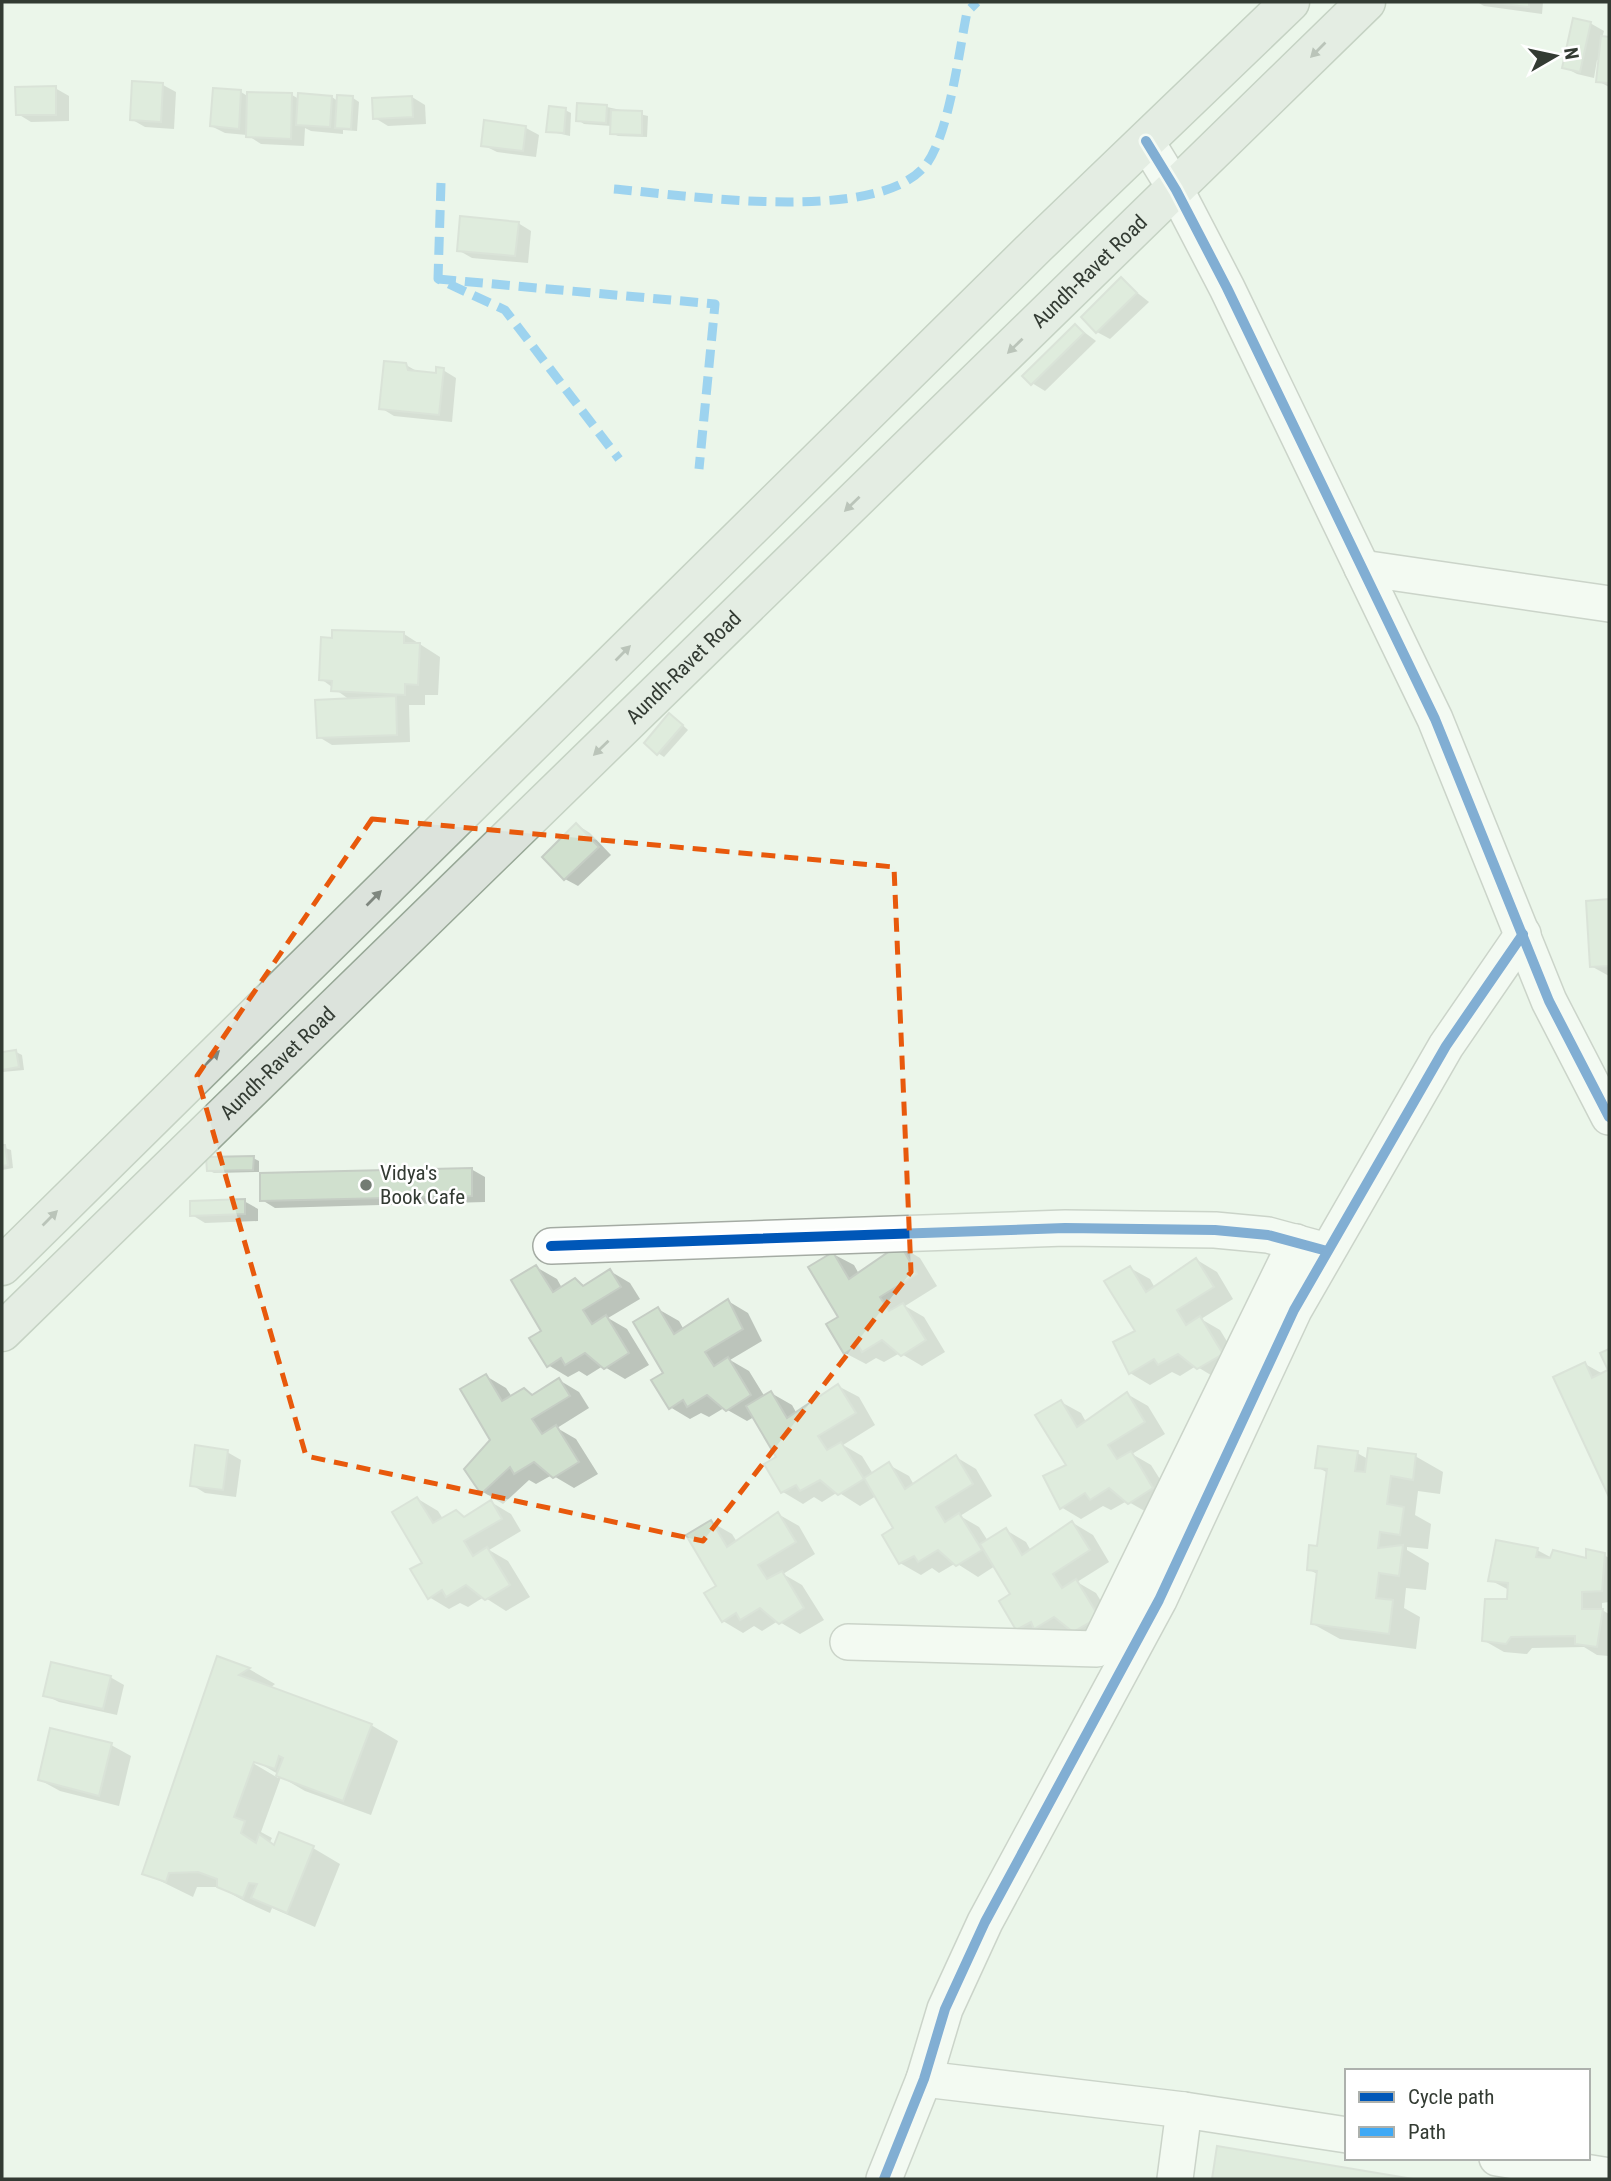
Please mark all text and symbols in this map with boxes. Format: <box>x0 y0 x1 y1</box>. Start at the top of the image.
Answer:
north arrow <box>1520 21 1590 91</box>
one-way arrow <box>1310 41 1327 57</box>
text: N <box>1559 46 1584 61</box>
street label: Aundh-Ravet Road <box>1027 210 1152 333</box>
one-way arrow <box>1007 337 1024 353</box>
one-way arrow <box>844 496 861 512</box>
street label: Aundh-Ravet Road <box>621 606 746 729</box>
one-way arrow <box>615 644 632 661</box>
one-way arrow <box>593 740 610 756</box>
one-way arrow <box>365 891 382 907</box>
street label: Aundh-Ravet Road <box>215 1002 340 1125</box>
one-way arrow <box>204 1050 221 1067</box>
place label: Vidya's Book Cafe <box>380 1161 465 1209</box>
marker: Vidya's Book Cafe <box>358 1177 374 1193</box>
one-way arrow <box>42 1210 58 1227</box>
legend <box>1345 2069 1590 2160</box>
text: Cycle path <box>1408 2085 1494 2109</box>
text: Path <box>1408 2120 1446 2144</box>

